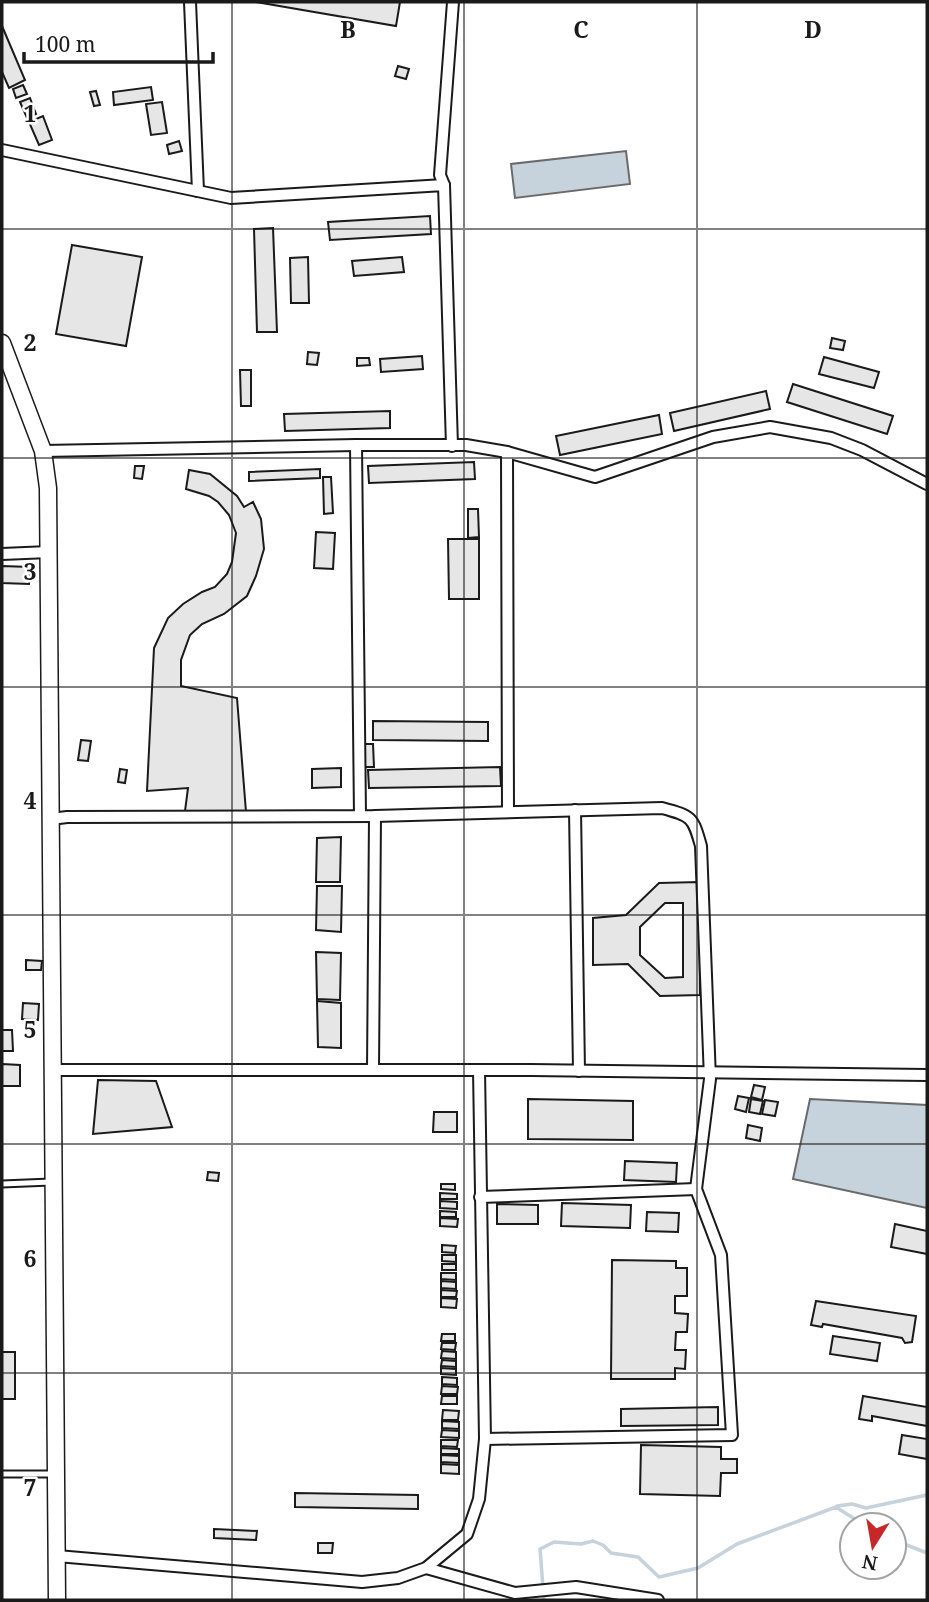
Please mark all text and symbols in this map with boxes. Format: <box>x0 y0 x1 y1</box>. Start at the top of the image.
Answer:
text: B <box>340 13 356 45</box>
text: C <box>573 13 589 45</box>
text: D <box>804 13 822 45</box>
scale bar <box>24 21 214 65</box>
text: 100 m <box>35 30 96 58</box>
text: 1 <box>24 97 37 129</box>
text: 2 <box>24 326 37 358</box>
text: 3 <box>24 555 37 587</box>
text: 4 <box>24 784 37 816</box>
text: 5 <box>24 1013 37 1045</box>
text: 6 <box>24 1242 37 1274</box>
text: 7 <box>24 1471 37 1503</box>
north arrow <box>838 1511 908 1581</box>
text: N <box>860 1548 880 1577</box>

